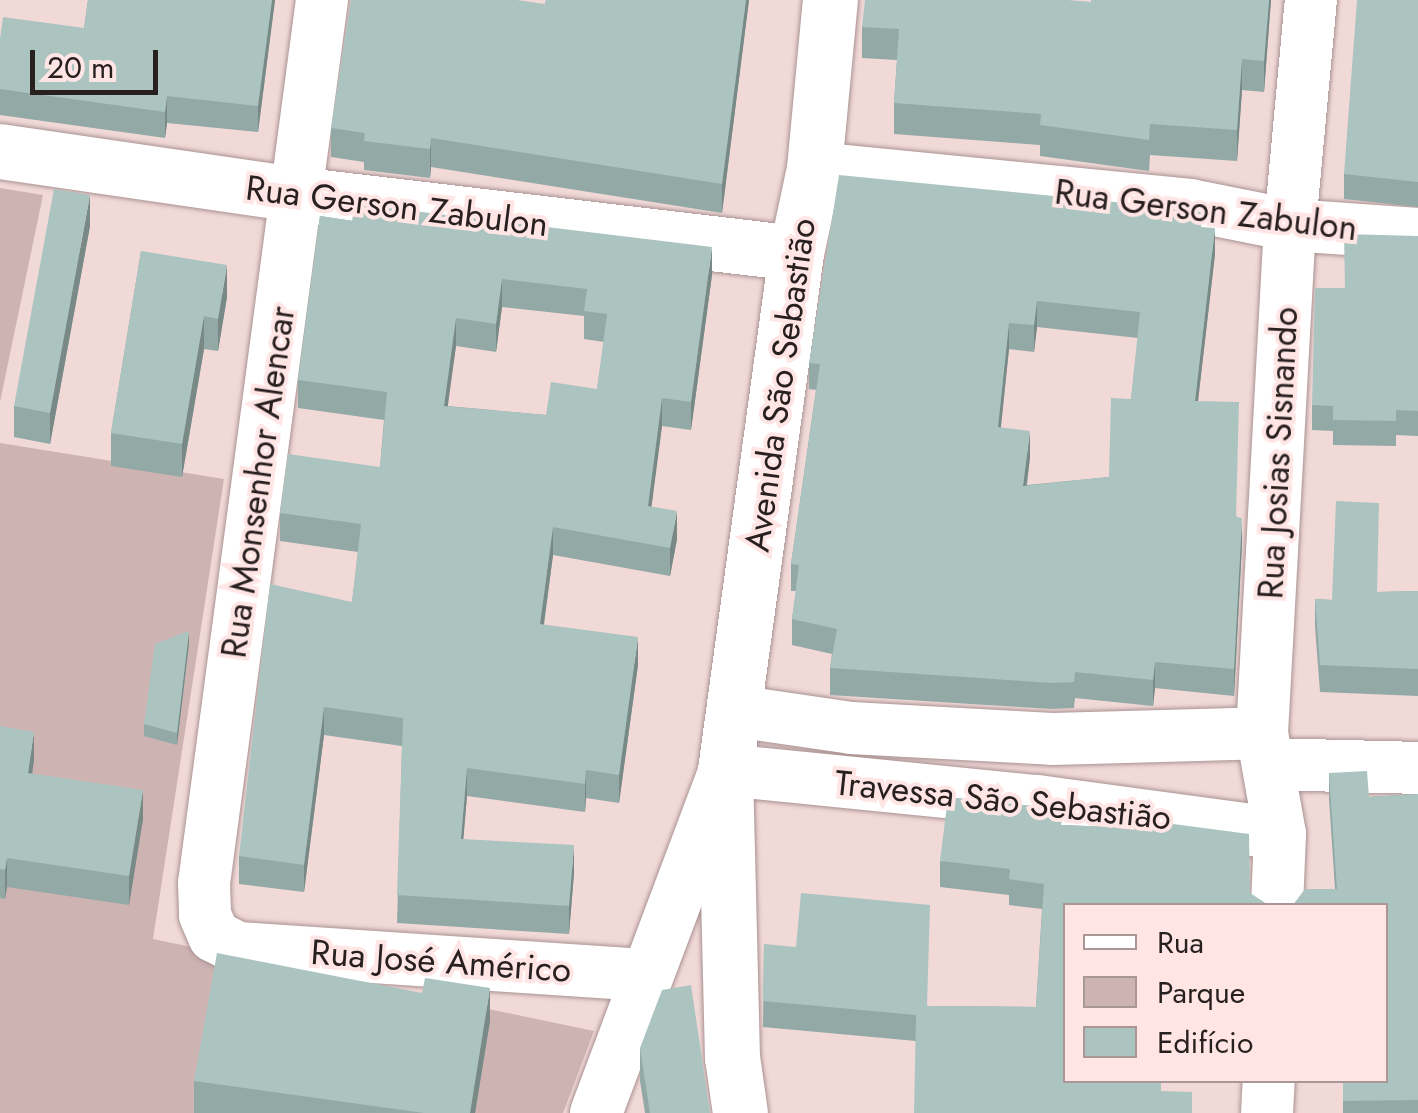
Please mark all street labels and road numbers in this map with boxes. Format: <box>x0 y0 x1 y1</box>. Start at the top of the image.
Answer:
street label: Rua Gerson Zabulon <box>243 167 551 245</box>
street label: Rua Gerson Zabulon <box>1052 171 1360 249</box>
street label: Avenida São Sebastião <box>736 215 824 555</box>
street label: Rua Monsenhor Alencar <box>213 303 303 661</box>
street label: Rua Josias Sisnando <box>1249 306 1307 600</box>
street label: Travessa São Sebastião <box>833 761 1173 839</box>
street label: Rua José Américo <box>309 931 573 991</box>

